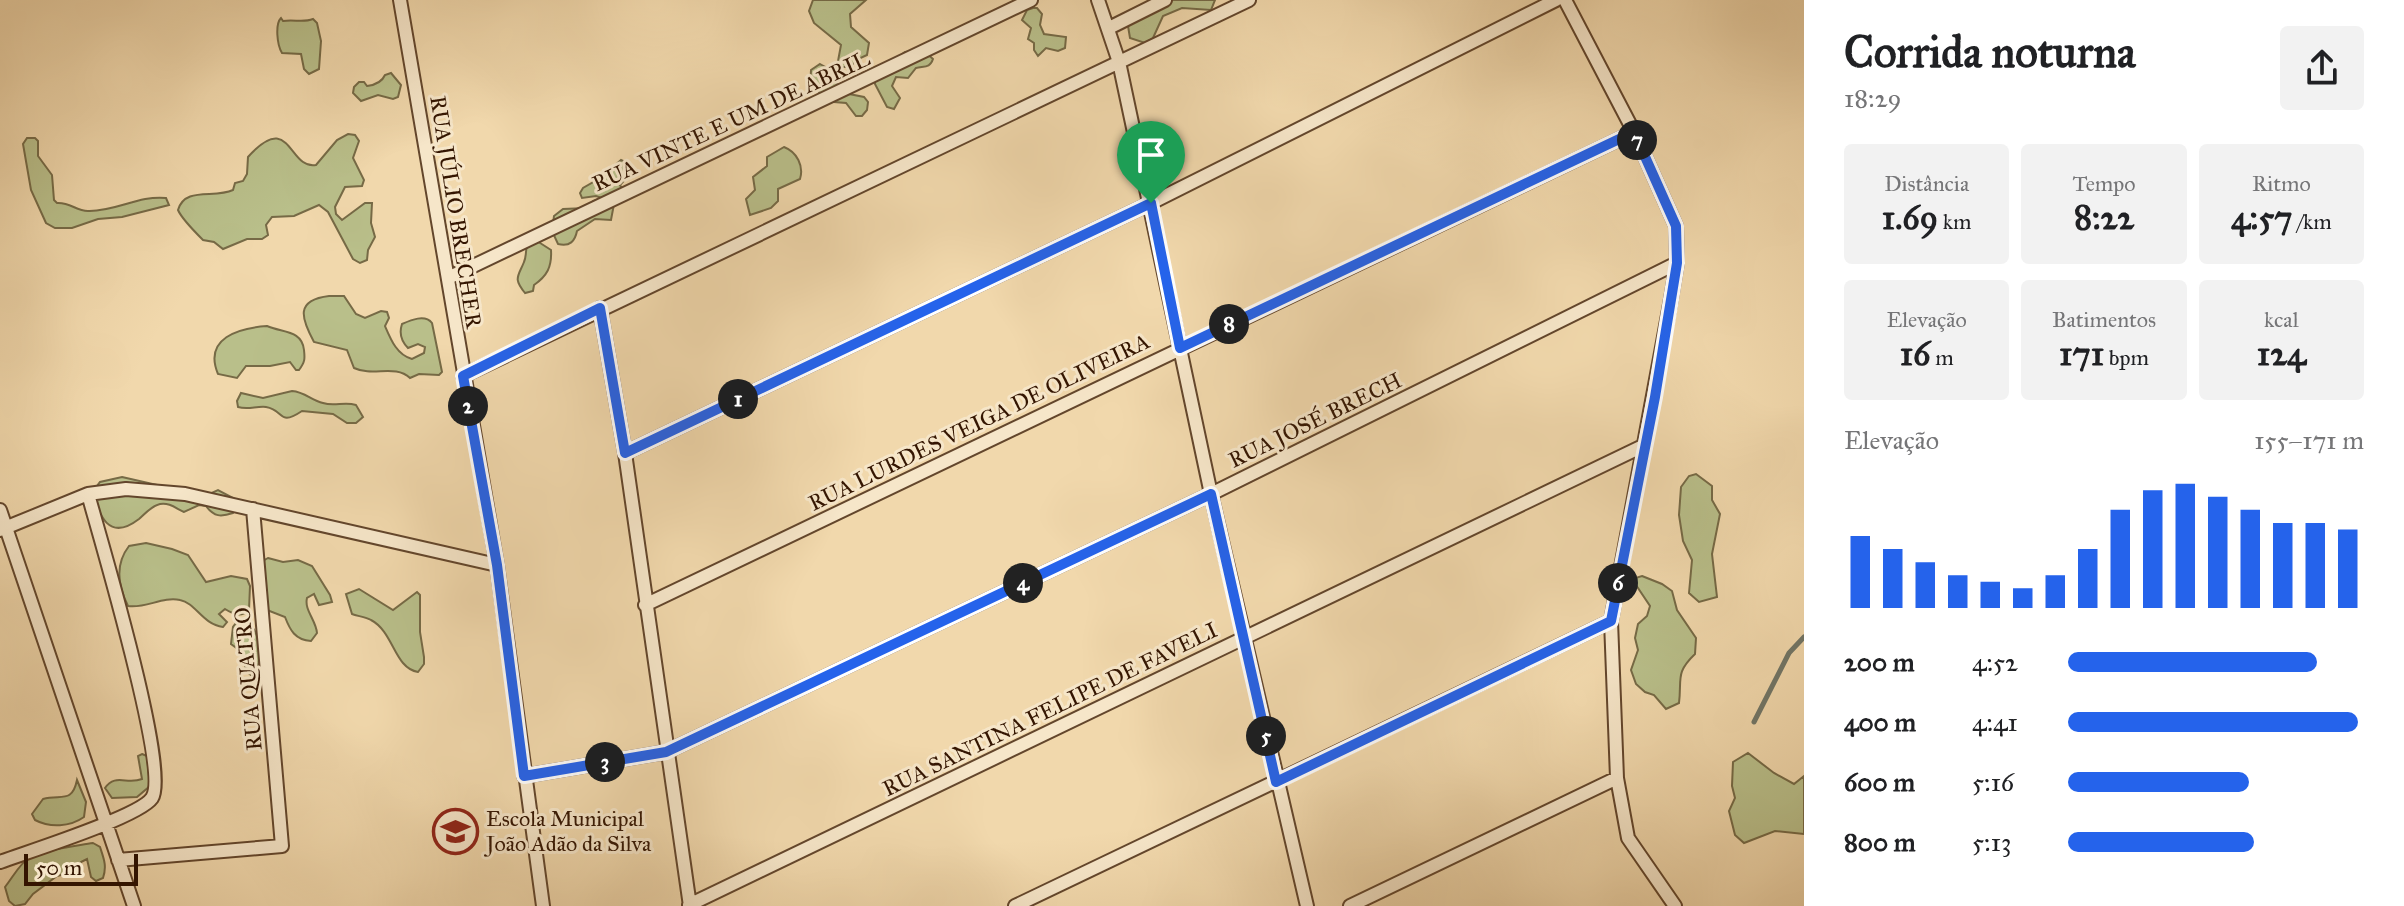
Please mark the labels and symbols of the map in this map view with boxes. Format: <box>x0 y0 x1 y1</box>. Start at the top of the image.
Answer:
street label: RUA VINTE E UM DE ABRIL <box>588 45 874 197</box>
street label: RUA JÚLIO BRECHER <box>424 94 488 331</box>
pin: 7 <box>1617 120 1657 160</box>
pin <box>1117 121 1185 203</box>
pin: 8 <box>1209 304 1249 344</box>
street label: RUA LURDES VEIGA DE OLIVEIRA <box>804 327 1154 517</box>
street label: RUA JOSÉ BRECH <box>1224 366 1406 474</box>
pin: 1 <box>718 379 758 419</box>
pin: 2 <box>448 386 488 426</box>
pin: 4 <box>1003 563 1043 603</box>
pin: 6 <box>1598 563 1638 603</box>
street label: RUA QUATRO <box>228 606 268 752</box>
street label: RUA SANTINA FELIPE DE FAVELI <box>878 616 1222 802</box>
pin: 5 <box>1246 716 1286 756</box>
pin: 3 <box>585 742 625 782</box>
place label: Escola Municipal João Adão da Silva <box>484 805 652 857</box>
school or university icon: Escola Municipal João Adão da Silva <box>431 807 479 855</box>
scale bar <box>24 850 138 886</box>

